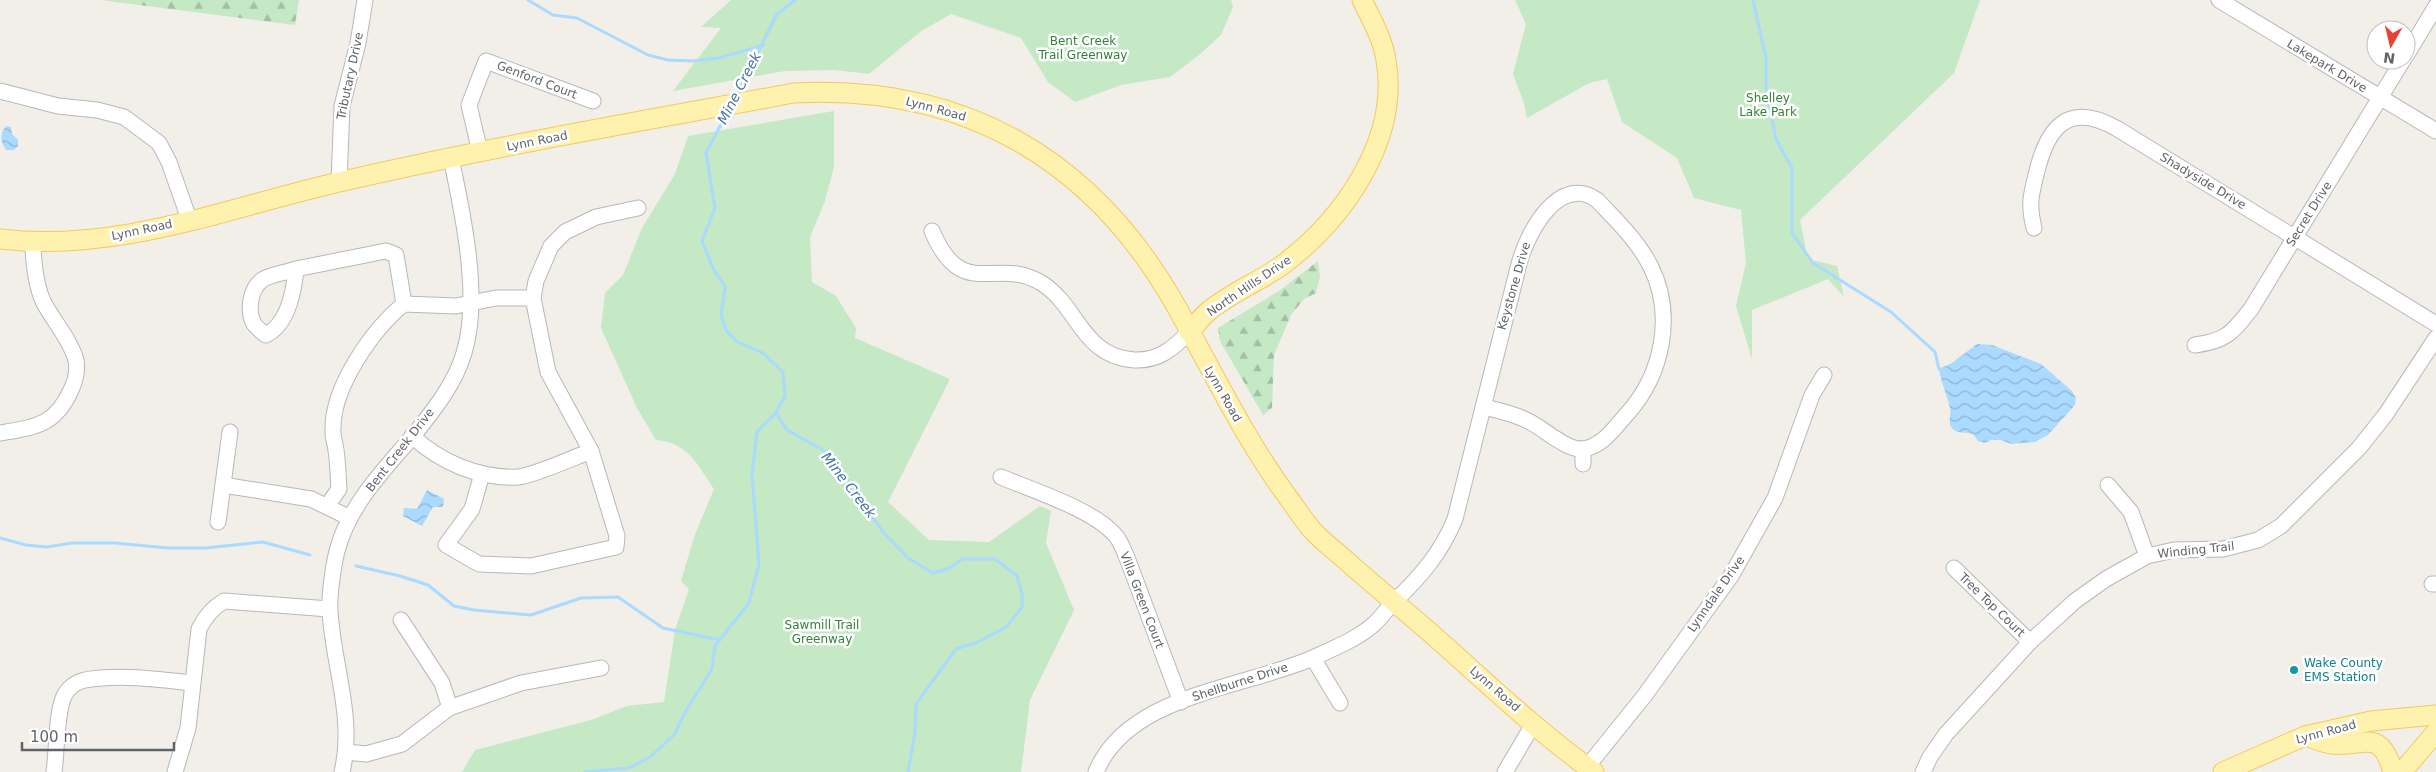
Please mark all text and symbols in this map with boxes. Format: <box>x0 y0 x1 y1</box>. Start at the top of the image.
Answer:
north arrow <box>2366 20 2416 70</box>
street label: Tributary Drive <box>334 31 366 122</box>
park label: Bent Creek Trail Greenway <box>1038 34 1127 62</box>
street label: Lakepark Drive <box>2285 37 2369 95</box>
water label: Mine Creek <box>714 48 764 127</box>
text: N <box>2382 49 2396 67</box>
street label: Genford Court <box>495 58 579 102</box>
park label: Shelley Lake Park <box>1739 91 1797 119</box>
street label: Lynn Road <box>904 94 968 124</box>
street label: Lynn Road <box>505 128 569 154</box>
street label: Shadyside Drive <box>2158 150 2248 212</box>
street label: Secret Drive <box>2283 179 2335 249</box>
street label: Lynn Road <box>110 217 174 243</box>
street label: Keystone Drive <box>1495 240 1533 332</box>
street label: North Hills Drive <box>1204 253 1294 319</box>
street label: Lynn Road <box>1201 364 1245 424</box>
street label: Bent Creek Drive <box>363 405 437 495</box>
water label: Mine Creek <box>818 449 880 522</box>
street label: Winding Trail <box>2157 539 2235 561</box>
street label: Villa Green Court <box>1117 550 1167 651</box>
street label: Lynndale Drive <box>1685 553 1747 635</box>
street label: Tree Top Court <box>1956 569 2028 640</box>
park label: Sawmill Trail Greenway <box>785 618 859 646</box>
place label: Wake County EMS Station <box>2304 656 2383 684</box>
street label: Shellburne Drive <box>1190 660 1290 704</box>
street label: Lynn Road <box>1467 663 1523 715</box>
marker: Wake County EMS Station <box>2288 664 2300 676</box>
street label: Lynn Road <box>2294 717 2358 747</box>
scale bar <box>22 720 175 752</box>
text: 100 m <box>30 728 78 746</box>

